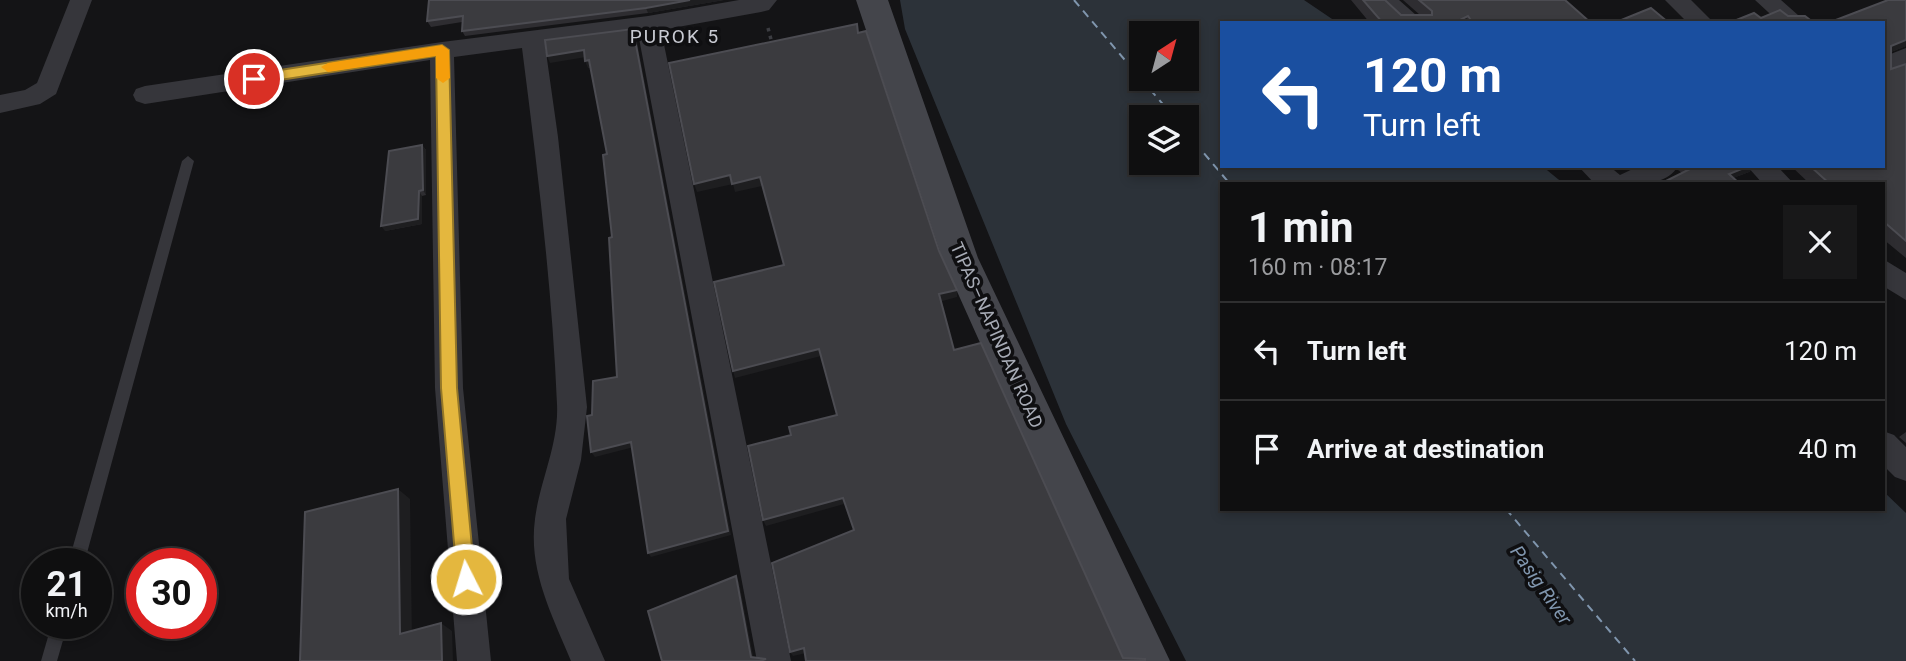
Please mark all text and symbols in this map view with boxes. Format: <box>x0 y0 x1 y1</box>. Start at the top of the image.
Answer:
north arrow <box>1129 21 1199 91</box>
map controls <box>1129 21 1199 175</box>
district label: PUROK 5 <box>630 25 720 48</box>
text: 120 m <box>1363 47 1502 104</box>
pin <box>224 49 284 109</box>
icon: left <box>1248 49 1339 140</box>
icon: arrive <box>235 60 273 98</box>
button: layers <box>1129 105 1199 175</box>
text: Turn left <box>1363 106 1481 144</box>
text: 1 min <box>1248 203 1354 252</box>
button: close <box>1783 205 1857 279</box>
street label: TIPAS–NAPINDAN ROAD <box>946 239 1048 431</box>
text: 160 m · 08:17 <box>1248 254 1387 281</box>
icon: left <box>1248 332 1286 370</box>
text: Turn left <box>1307 336 1406 366</box>
text: 120 m <box>1784 336 1857 366</box>
icon: arrive <box>1248 430 1286 468</box>
text: Arrive at destination <box>1307 434 1544 464</box>
text: 40 m <box>1799 434 1857 464</box>
water label: Pasig River <box>1505 541 1577 630</box>
position arrow <box>429 542 503 616</box>
speed limit sign: 30 <box>126 548 217 639</box>
text: 21 <box>46 564 87 605</box>
text: km/h <box>45 600 88 621</box>

